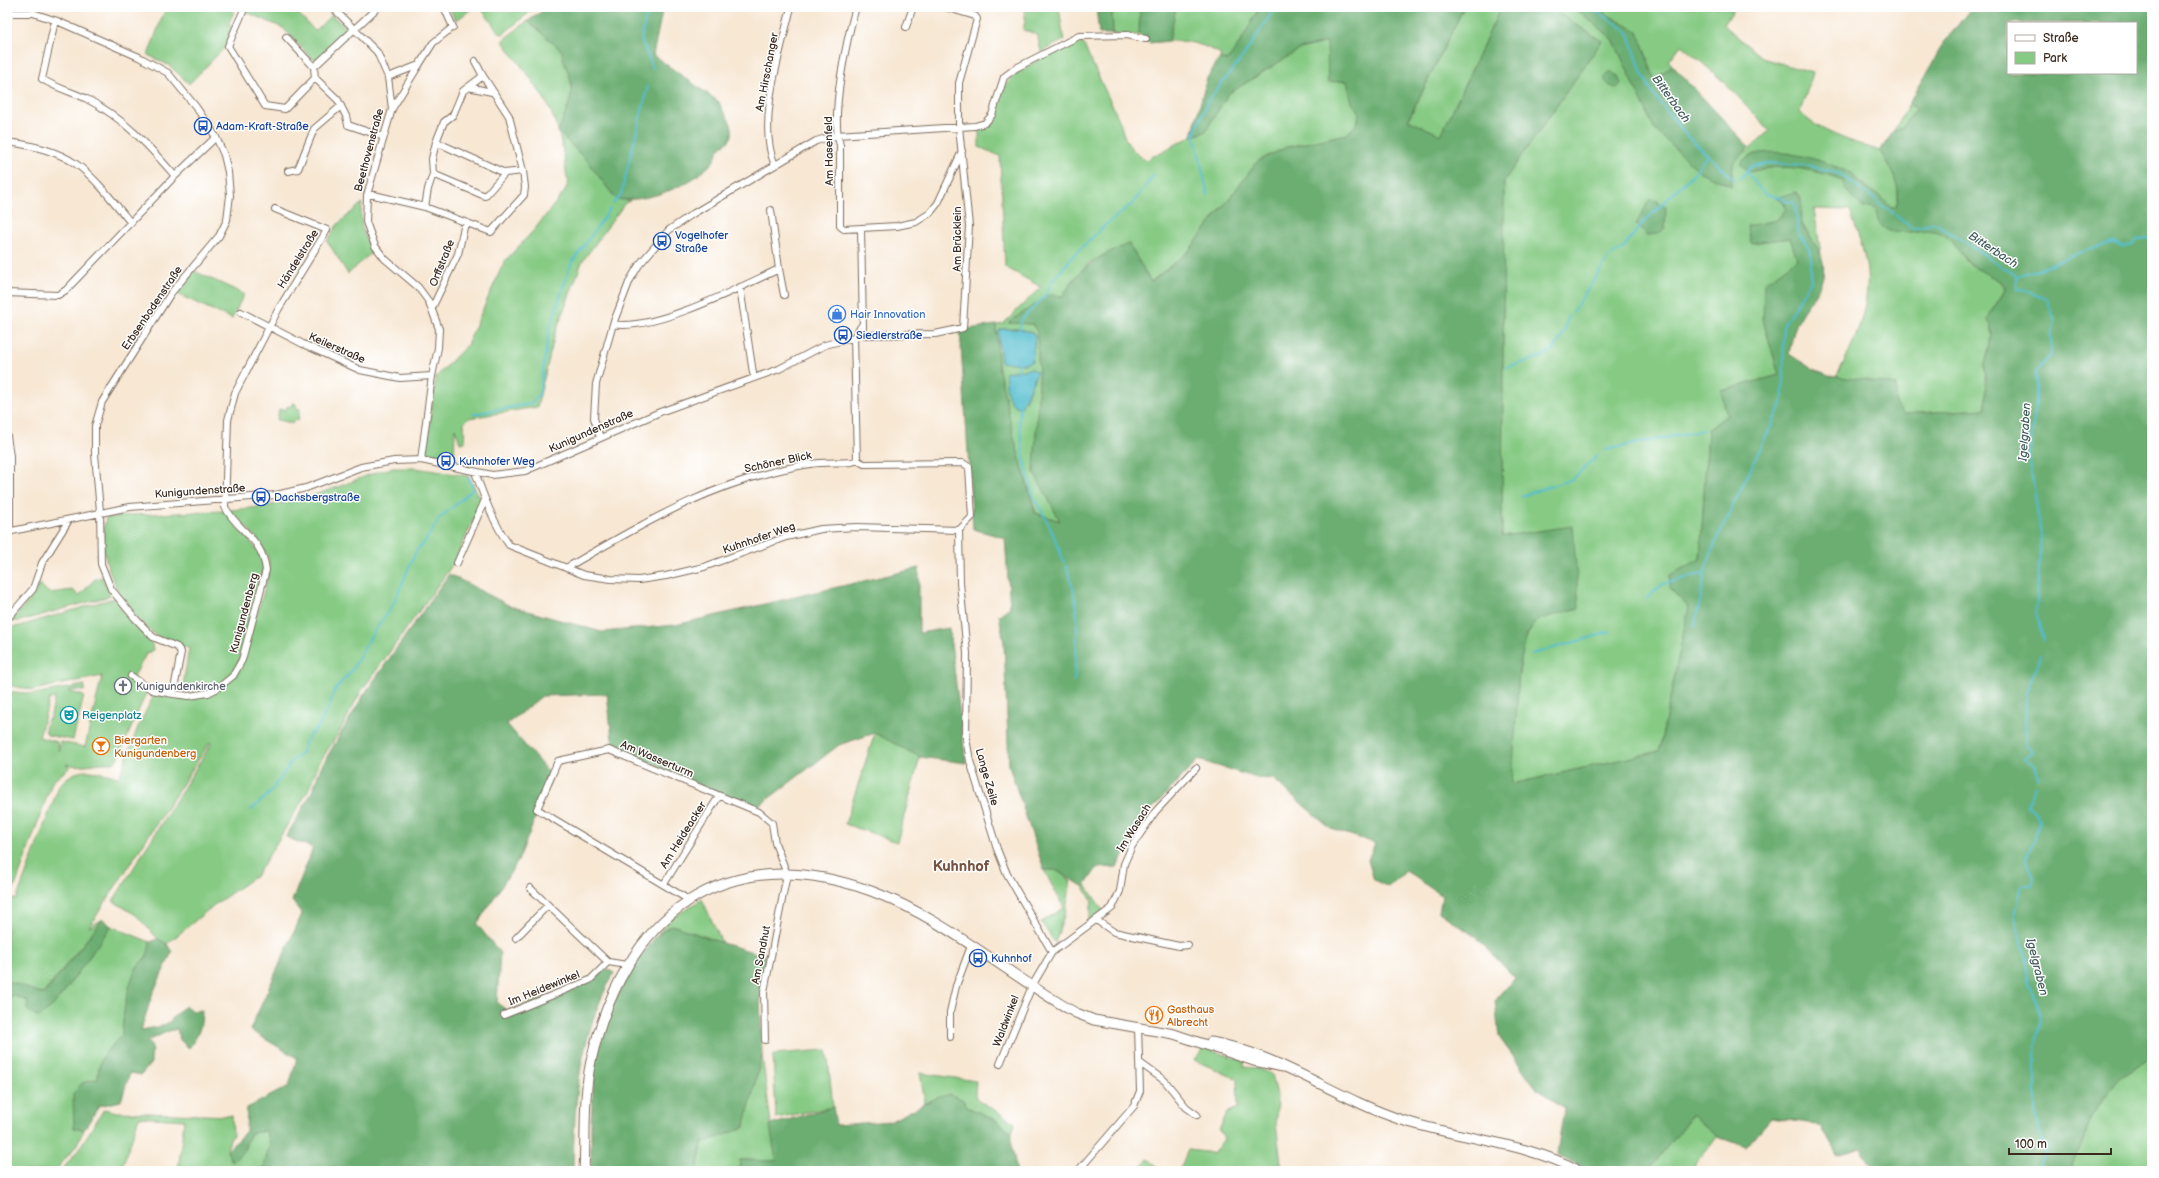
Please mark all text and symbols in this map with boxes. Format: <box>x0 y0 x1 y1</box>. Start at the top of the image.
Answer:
legend <box>2007 22 2137 74</box>
street label: Am Hirschanger <box>753 30 781 113</box>
text: Straße <box>2043 31 2079 46</box>
text: Park <box>2043 51 2067 66</box>
water label: Bitterbach <box>1649 72 1694 126</box>
street label: Beethovenstraße <box>352 107 386 193</box>
bus stop icon: Adam-Kraft-Straße <box>193 116 213 136</box>
street label: Am Hasenfeld <box>822 116 836 186</box>
place label: Adam-Kraft-Straße <box>216 120 309 133</box>
street label: Am Brücklein <box>951 206 964 272</box>
street label: Händelstraße <box>275 227 322 291</box>
place label: Vogelhofer Straße <box>675 229 729 255</box>
water label: Bitterbach <box>1966 229 2021 272</box>
bus stop icon: Vogelhofer Straße <box>652 231 672 251</box>
street label: Orffstraße <box>427 237 457 288</box>
street label: Erbsenbodenstraße <box>119 263 185 353</box>
shop icon: Hair Innovation <box>827 304 847 324</box>
place label: Hair Innovation <box>850 308 926 321</box>
bus stop icon: Siedlerstraße <box>833 325 853 345</box>
place label: Siedlerstraße <box>856 329 923 342</box>
street label: Keilerstraße <box>307 330 368 366</box>
water label: Igelgraben <box>2015 402 2035 463</box>
street label: Kunigundenstraße <box>547 406 636 455</box>
street label: Schöner Blick <box>743 448 813 475</box>
bus stop icon: Kuhnhofer Weg <box>436 451 456 471</box>
place label: Kuhnhofer Weg <box>459 455 535 468</box>
street label: Kunigundenstraße <box>154 481 246 501</box>
bus stop icon: Dachsbergstraße <box>251 487 271 507</box>
place label: Dachsbergstraße <box>274 491 360 504</box>
street label: Kuhnhofer Weg <box>721 520 797 556</box>
street label: Kunigundenberg <box>227 572 261 654</box>
church icon: Kunigundenkirche <box>113 676 133 696</box>
place label: Kunigundenkirche <box>136 680 226 693</box>
theatre icon: Reigenplatz <box>59 705 79 725</box>
place label: Reigenplatz <box>82 709 142 722</box>
place label: Biergarten Kunigundenberg <box>114 734 196 760</box>
bar icon: Biergarten Kunigundenberg <box>91 736 111 756</box>
street label: Am Wasserturm <box>619 738 695 780</box>
street label: Lange Zeile <box>973 747 1002 808</box>
street label: Am Heideacker <box>657 798 709 871</box>
street label: Im Wasach <box>1114 802 1154 854</box>
district label: Kuhnhof <box>933 857 990 876</box>
street label: Am Sandhut <box>749 924 773 985</box>
water label: Igelgraben <box>2022 936 2051 997</box>
bus stop icon: Kuhnhof <box>968 948 988 968</box>
place label: Kuhnhof <box>991 952 1033 965</box>
street label: Im Heidewinkel <box>506 968 582 1008</box>
street label: Waldwinkel <box>990 993 1022 1049</box>
place label: Gasthaus Albrecht <box>1167 1003 1215 1029</box>
restaurant icon: Gasthaus Albrecht <box>1144 1005 1164 1025</box>
scale bar <box>2009 1130 2111 1156</box>
text: 100 m <box>2015 1137 2047 1152</box>

